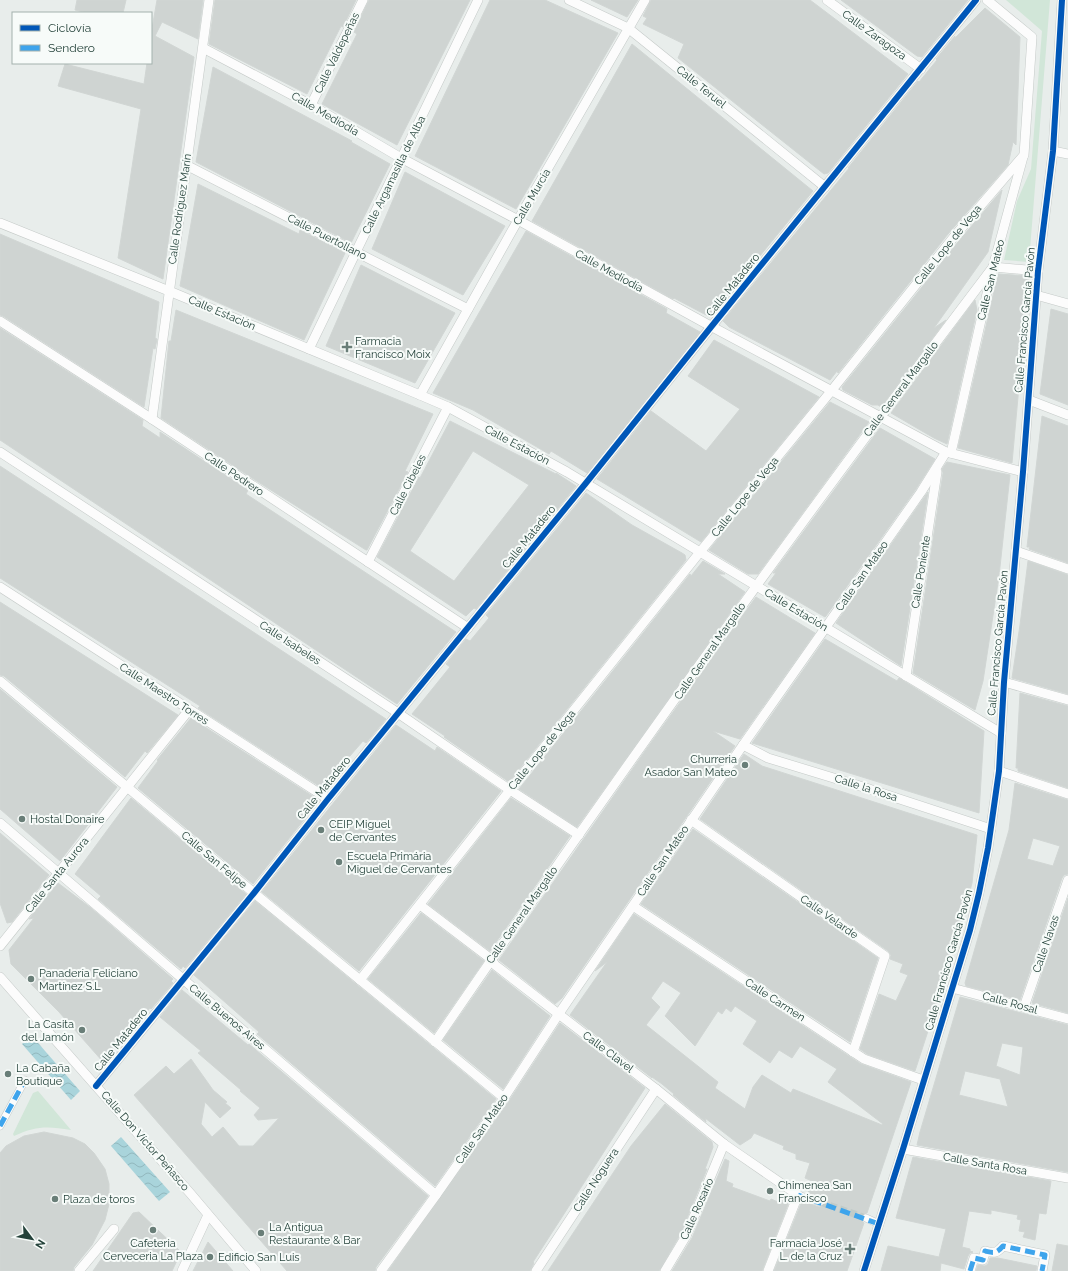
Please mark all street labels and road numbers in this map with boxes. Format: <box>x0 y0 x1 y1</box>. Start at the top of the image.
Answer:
street label: Calle Zaragoza <box>839 7 909 63</box>
street label: Calle Valdepeñas <box>312 10 362 96</box>
street label: Calle Teruel <box>673 63 729 111</box>
street label: Calle Mediodía <box>289 89 361 139</box>
street label: Calle Argamasilla de Alba <box>360 114 428 236</box>
street label: Calle Rodríguez Marín <box>166 153 194 265</box>
street label: Calle Murcia <box>511 166 553 228</box>
street label: Calle Lope de Vega <box>912 202 984 288</box>
street label: Calle Puertollano <box>285 211 369 263</box>
street label: Calle San Mateo <box>975 238 1007 322</box>
street label: Calle Mediodía <box>573 247 645 295</box>
street label: Calle Francisco García Pavón <box>1012 247 1038 393</box>
street label: Calle Matadero <box>704 250 763 319</box>
street label: Calle Estación <box>186 293 258 333</box>
street label: Calle General Margallo <box>861 338 941 439</box>
street label: Calle Estación <box>482 422 552 468</box>
street label: Calle Pedrero <box>202 449 267 499</box>
street label: Calle Cibeles <box>387 452 429 518</box>
street label: Calle Lope de Vega <box>709 454 781 540</box>
street label: Calle Matadero <box>500 502 559 571</box>
street label: Calle Poniente <box>909 534 933 609</box>
street label: Calle San Mateo <box>833 538 891 614</box>
street label: Calle Francisco García Pavón <box>985 570 1011 716</box>
street label: Calle Estación <box>762 586 830 634</box>
street label: Calle General Margallo <box>671 599 749 702</box>
street label: Calle Isabeles <box>257 618 323 668</box>
street label: Calle Maestro Torres <box>117 660 211 728</box>
street label: Calle Lope de Vega <box>506 707 578 793</box>
street label: Calle Matadero <box>295 753 354 822</box>
street label: Calle la Rosa <box>833 772 899 804</box>
street label: Calle San Mateo <box>634 823 692 899</box>
street label: Calle San Felipe <box>178 829 250 892</box>
street label: Calle Santa Aurora <box>22 834 92 916</box>
street label: Calle General Margallo <box>483 863 561 966</box>
street label: Calle Francisco García Pavón <box>923 888 975 1032</box>
street label: Calle Velarde <box>798 892 861 942</box>
street label: Calle Navas <box>1030 913 1062 975</box>
street label: Calle Carmen <box>742 976 808 1024</box>
street label: Calle Buenos Aires <box>186 981 268 1053</box>
street label: Calle Rosal <box>981 989 1039 1017</box>
street label: Calle Matadero <box>92 1005 151 1074</box>
street label: Calle Clavel <box>580 1029 636 1075</box>
street label: Calle Don Víctor Peñasco <box>98 1088 192 1194</box>
street label: Calle San Mateo <box>453 1091 511 1167</box>
street label: Calle Noguera <box>571 1146 621 1214</box>
street label: Calle Santa Rosa <box>942 1150 1028 1178</box>
street label: Calle Rosario <box>678 1176 717 1242</box>

